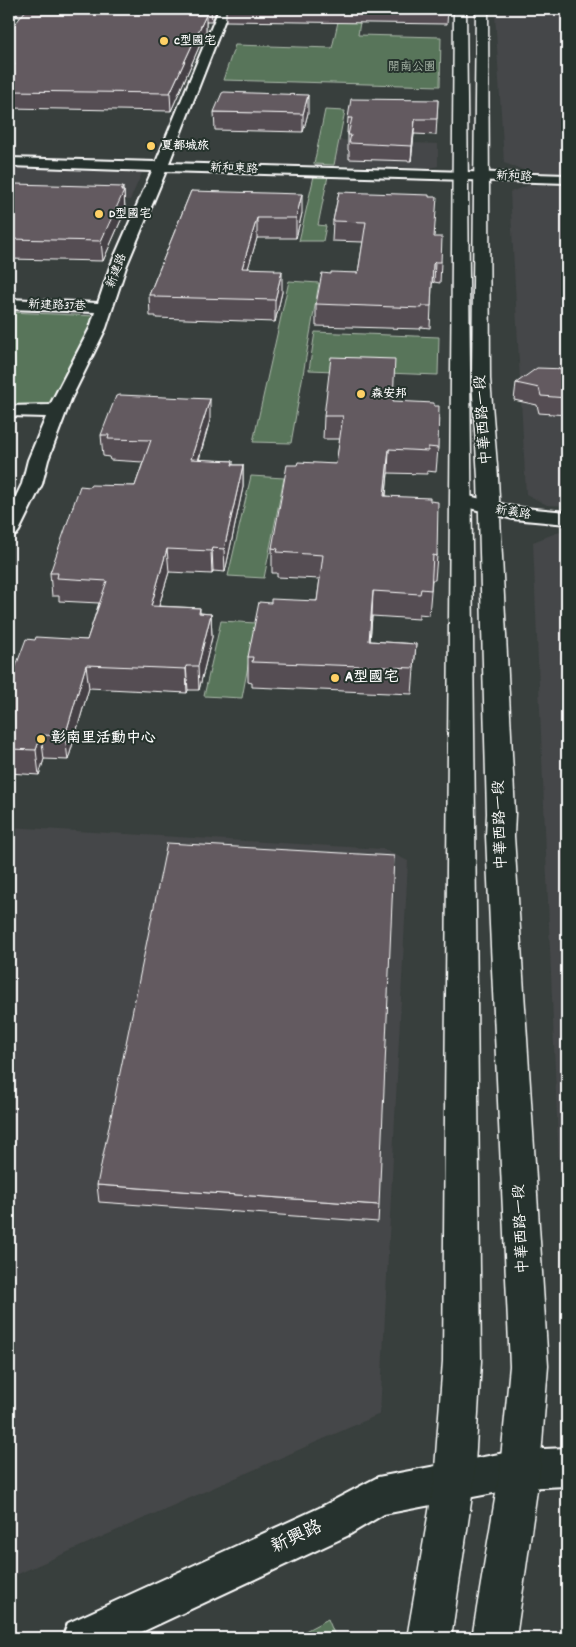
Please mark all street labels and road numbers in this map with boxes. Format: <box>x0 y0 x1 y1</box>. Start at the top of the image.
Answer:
street label: 新和東路 <box>210 160 258 178</box>
street label: 新和路 <box>496 168 532 186</box>
street label: 新建路 <box>103 251 131 291</box>
street label: 新建路37巷 <box>28 296 86 316</box>
street label: 中華西路一段 <box>470 374 498 466</box>
street label: 新義路 <box>494 502 532 524</box>
street label: 中華西路一段 <box>488 780 514 870</box>
street label: 中華西路一段 <box>509 1183 535 1275</box>
street label: 新興路 <box>267 1515 327 1561</box>

